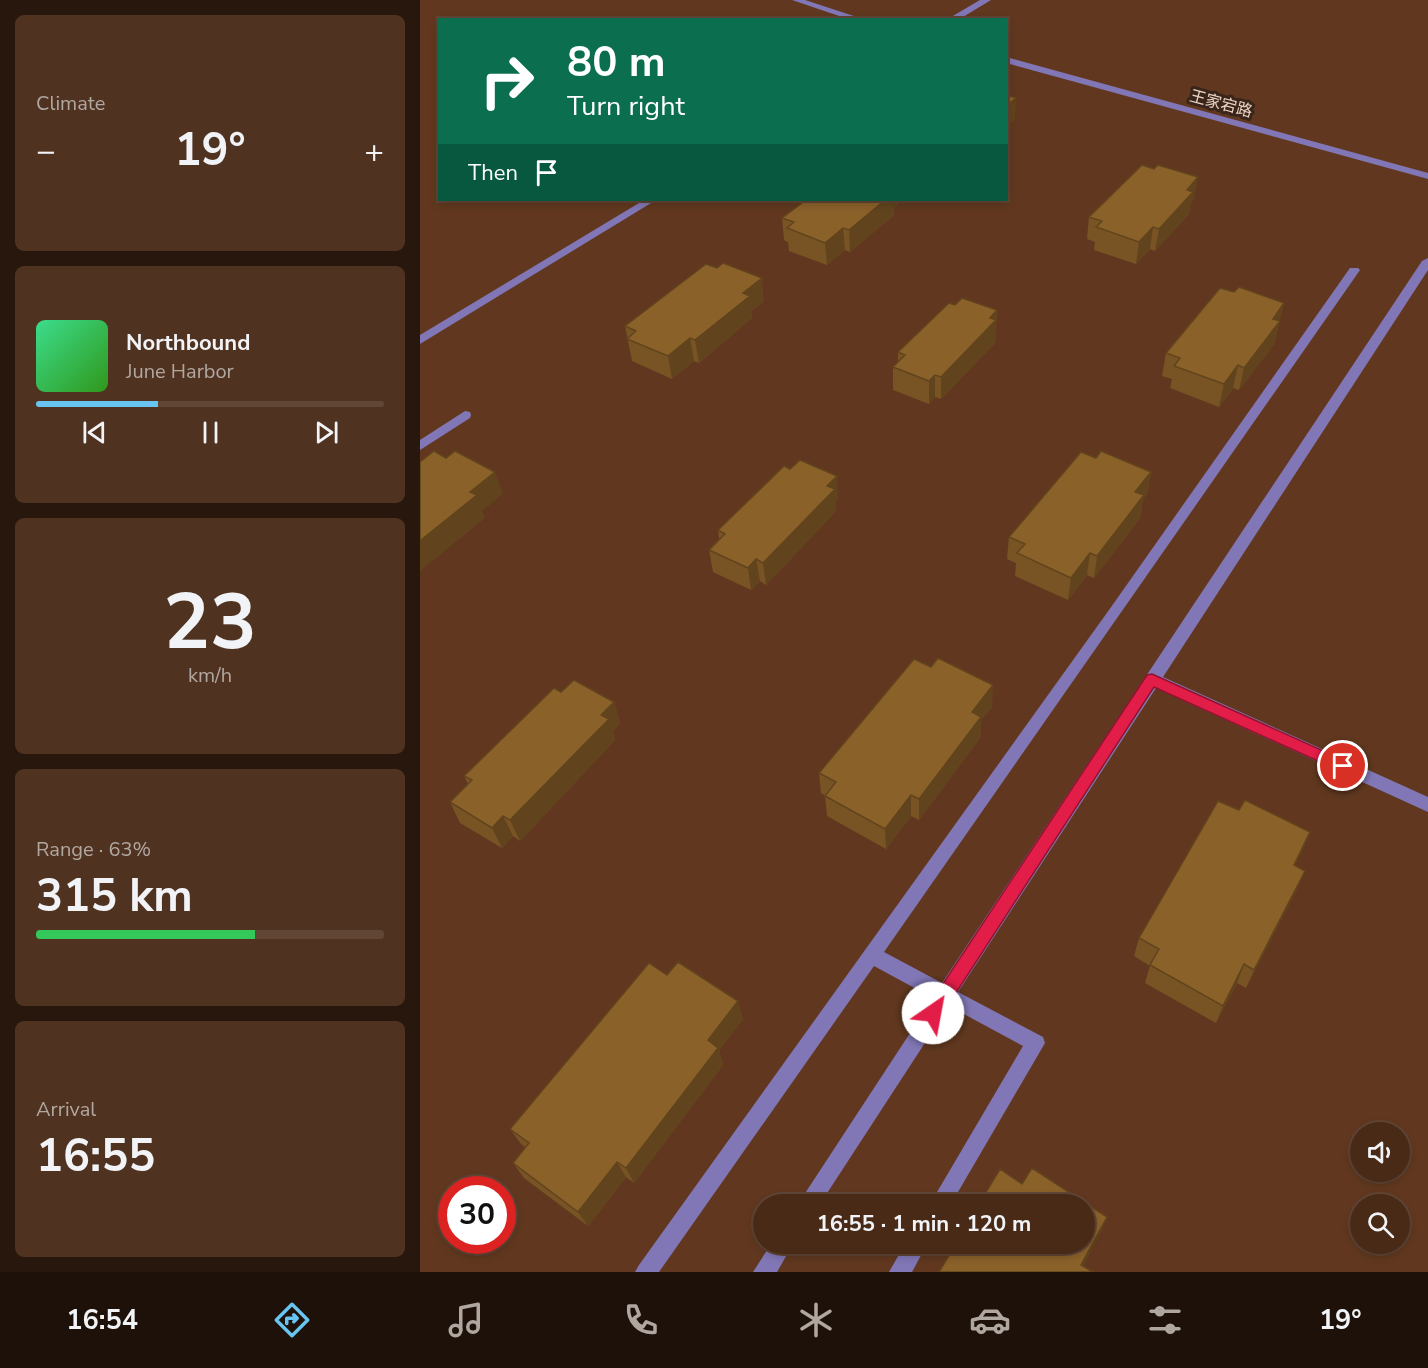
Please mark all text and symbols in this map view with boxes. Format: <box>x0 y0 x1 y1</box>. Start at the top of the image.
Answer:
text: 80 m <box>567 34 666 91</box>
icon: right <box>468 42 546 120</box>
street label: 王家宕路 <box>1187 85 1255 123</box>
text: Turn right <box>567 88 685 125</box>
text: Climate <box>36 90 105 117</box>
text: 19° <box>174 120 246 181</box>
text: − <box>36 129 56 174</box>
text: + <box>364 129 384 174</box>
icon: arrive <box>530 156 563 189</box>
text: Then <box>468 158 518 188</box>
text: Northbound <box>126 328 250 358</box>
text: June Harbor <box>126 358 234 385</box>
icon: previous <box>78 416 111 449</box>
icon: pause <box>194 416 227 449</box>
icon: next <box>310 416 343 449</box>
text: 23 <box>163 569 257 676</box>
text: km/h <box>188 662 232 689</box>
pin <box>1317 740 1368 791</box>
icon: arrive <box>1326 749 1359 782</box>
text: Range · 63% <box>36 836 151 863</box>
text: 315 km <box>36 866 193 927</box>
position arrow <box>901 981 965 1045</box>
text: Arrival <box>36 1096 96 1123</box>
map controls <box>1350 1122 1410 1254</box>
button: sound <box>1350 1122 1410 1182</box>
text: 16:55 <box>36 1126 155 1187</box>
speed limit sign: 30 <box>438 1176 516 1254</box>
button: search <box>1350 1194 1410 1254</box>
text: 16:55 · 1 min · 120 m <box>817 1209 1031 1239</box>
icon: directions <box>271 1299 313 1341</box>
icon: music <box>445 1299 487 1341</box>
icon: phone <box>620 1299 662 1341</box>
icon: climate <box>795 1299 837 1341</box>
icon: car <box>969 1299 1011 1341</box>
icon: filters <box>1144 1299 1186 1341</box>
text: 16:54 <box>66 1302 138 1339</box>
text: 19° <box>1319 1302 1362 1339</box>

